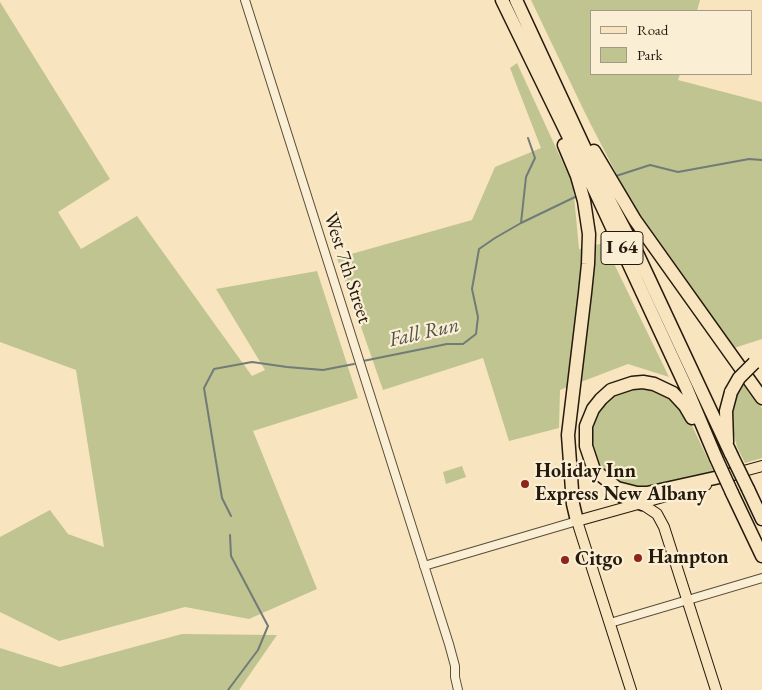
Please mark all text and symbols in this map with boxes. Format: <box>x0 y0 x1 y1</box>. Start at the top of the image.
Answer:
legend <box>590 10 752 75</box>
text: Road <box>637 20 668 39</box>
text: Park <box>637 45 663 64</box>
street label: West 7th Street <box>318 210 376 326</box>
road number: I 64 <box>601 232 643 264</box>
water label: Fall Run <box>386 313 462 353</box>
place label: Holiday Inn Express New Albany <box>535 460 707 507</box>
marker: Holiday Inn Express New Albany <box>519 478 531 490</box>
place label: Hampton <box>648 546 729 570</box>
place label: Citgo <box>575 548 622 572</box>
marker: Hampton <box>632 552 644 564</box>
marker: Citgo <box>559 554 571 566</box>

